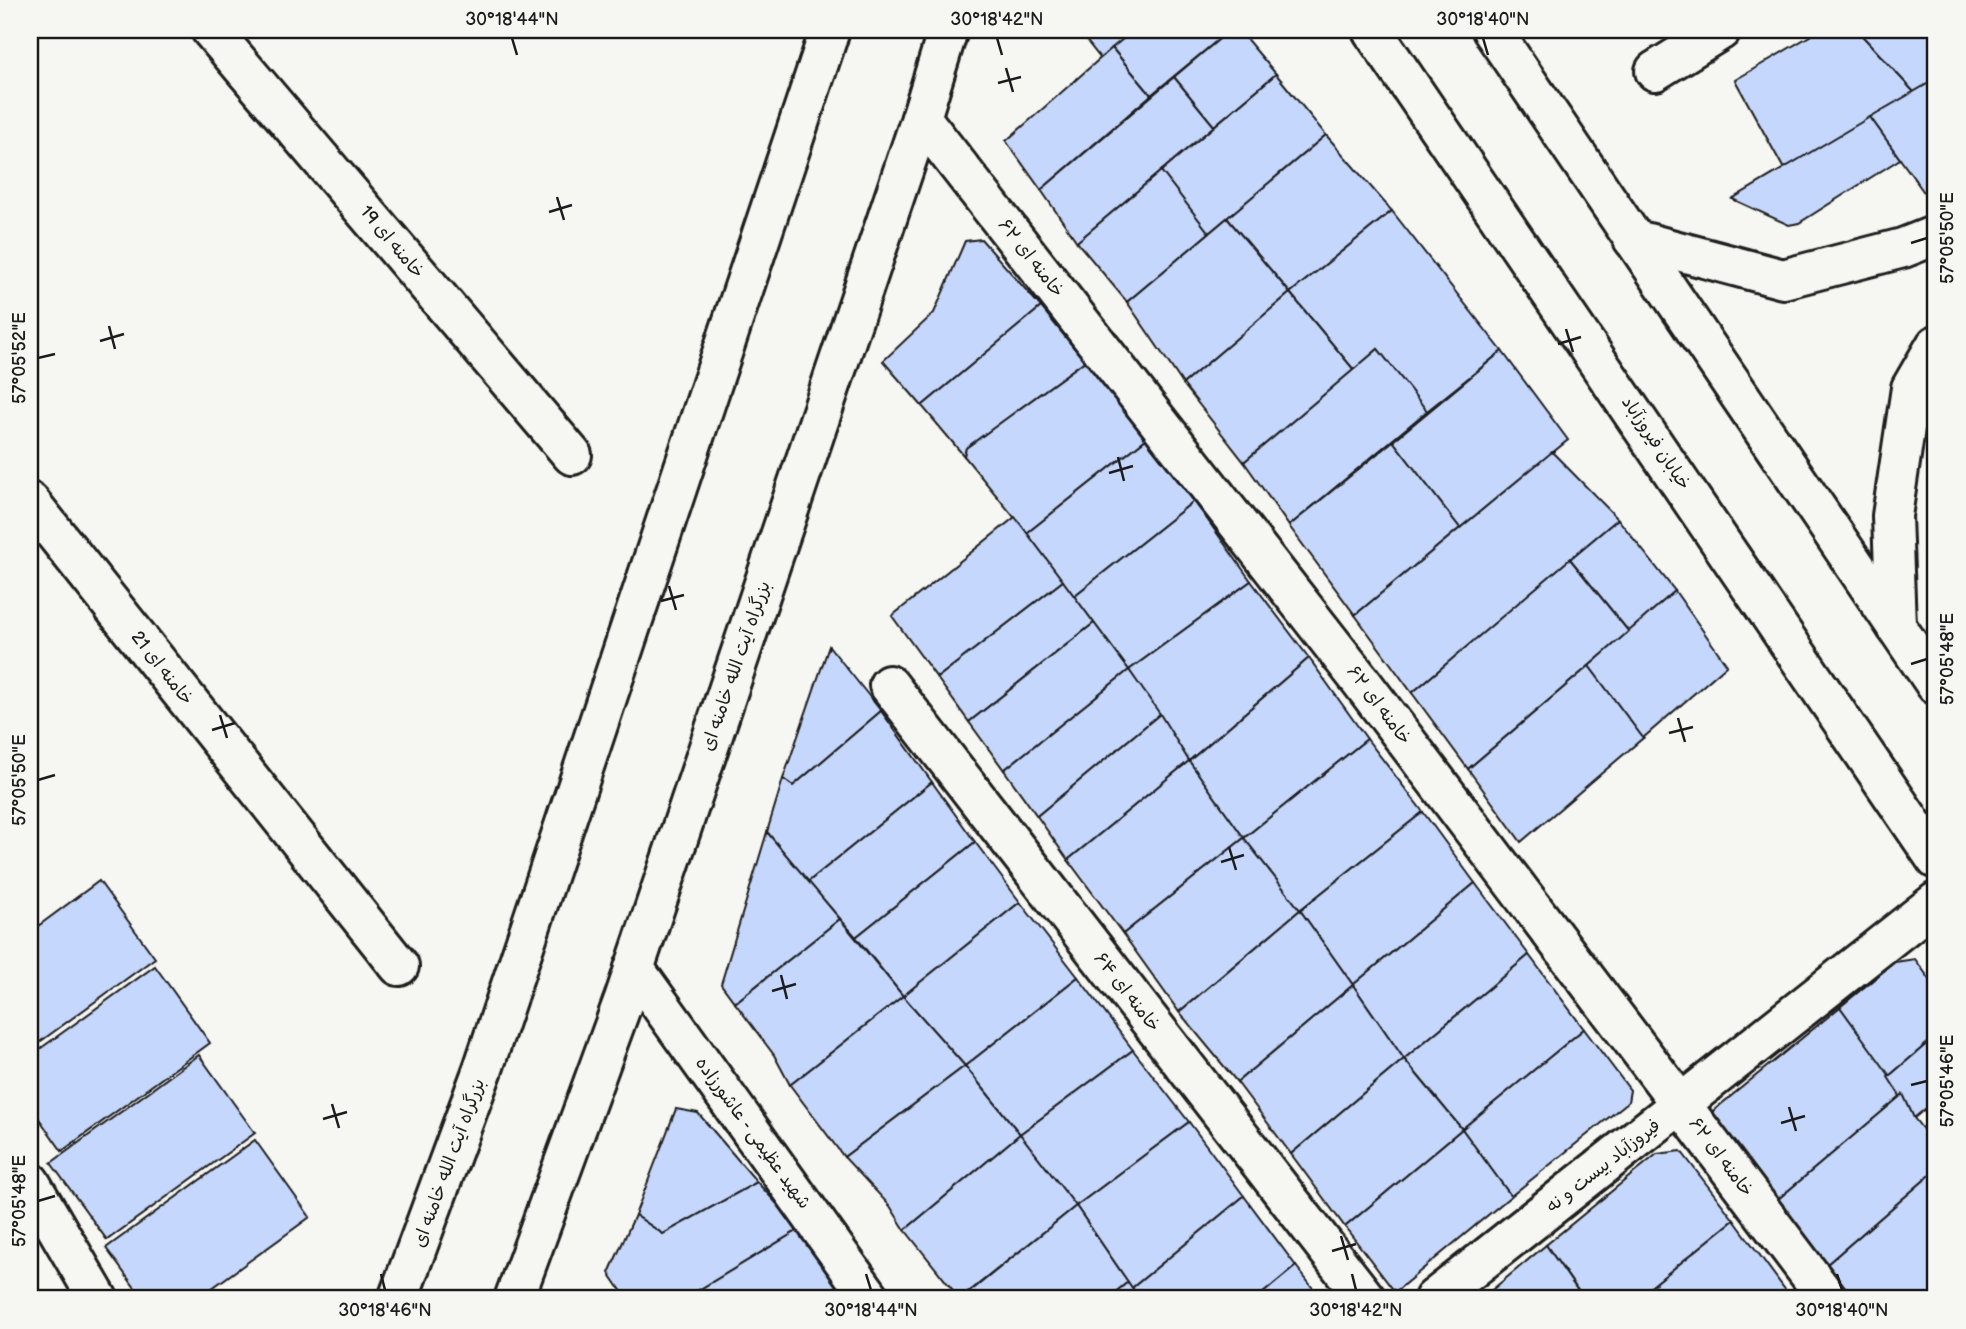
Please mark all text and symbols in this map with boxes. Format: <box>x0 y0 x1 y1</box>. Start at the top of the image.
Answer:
text: 30°18'44"N <box>465 9 559 30</box>
text: 30°18'42"N <box>950 9 1044 30</box>
text: 30°18'40"N <box>1436 9 1530 30</box>
text: 57°05'50"E <box>1937 192 1958 284</box>
street label: خامنه ای 19 <box>356 202 428 282</box>
street label: خامنه ای ۶۲ <box>994 215 1068 301</box>
text: 57°05'52"E <box>9 312 30 404</box>
street label: خیابان فیروزآباد <box>1617 392 1695 494</box>
street label: بزرگراه آیت الله خامنه ای <box>697 578 775 754</box>
text: 57°05'48"E <box>1937 613 1958 705</box>
street label: خامنه ای 21 <box>127 627 197 709</box>
street label: خامنه ای ۶۲ <box>1342 661 1416 749</box>
text: 57°05'50"E <box>9 734 30 826</box>
street label: خامنه ای ۶۴ <box>1089 948 1165 1036</box>
text: 57°05'46"E <box>1937 1034 1958 1127</box>
street label: شهید عظیمی - عاشورزاده <box>691 1053 815 1213</box>
street label: بزرگراه آیت الله خامنه ای <box>409 1076 489 1250</box>
street label: خامنه ای ۶۲ <box>1684 1113 1758 1201</box>
street label: فیروزآباد بیست و نه <box>1542 1115 1664 1217</box>
text: 57°05'48"E <box>9 1155 30 1247</box>
text: 30°18'46"N <box>338 1300 432 1321</box>
text: 30°18'44"N <box>824 1300 918 1321</box>
text: 30°18'42"N <box>1309 1300 1403 1321</box>
text: 30°18'40"N <box>1795 1300 1889 1321</box>

